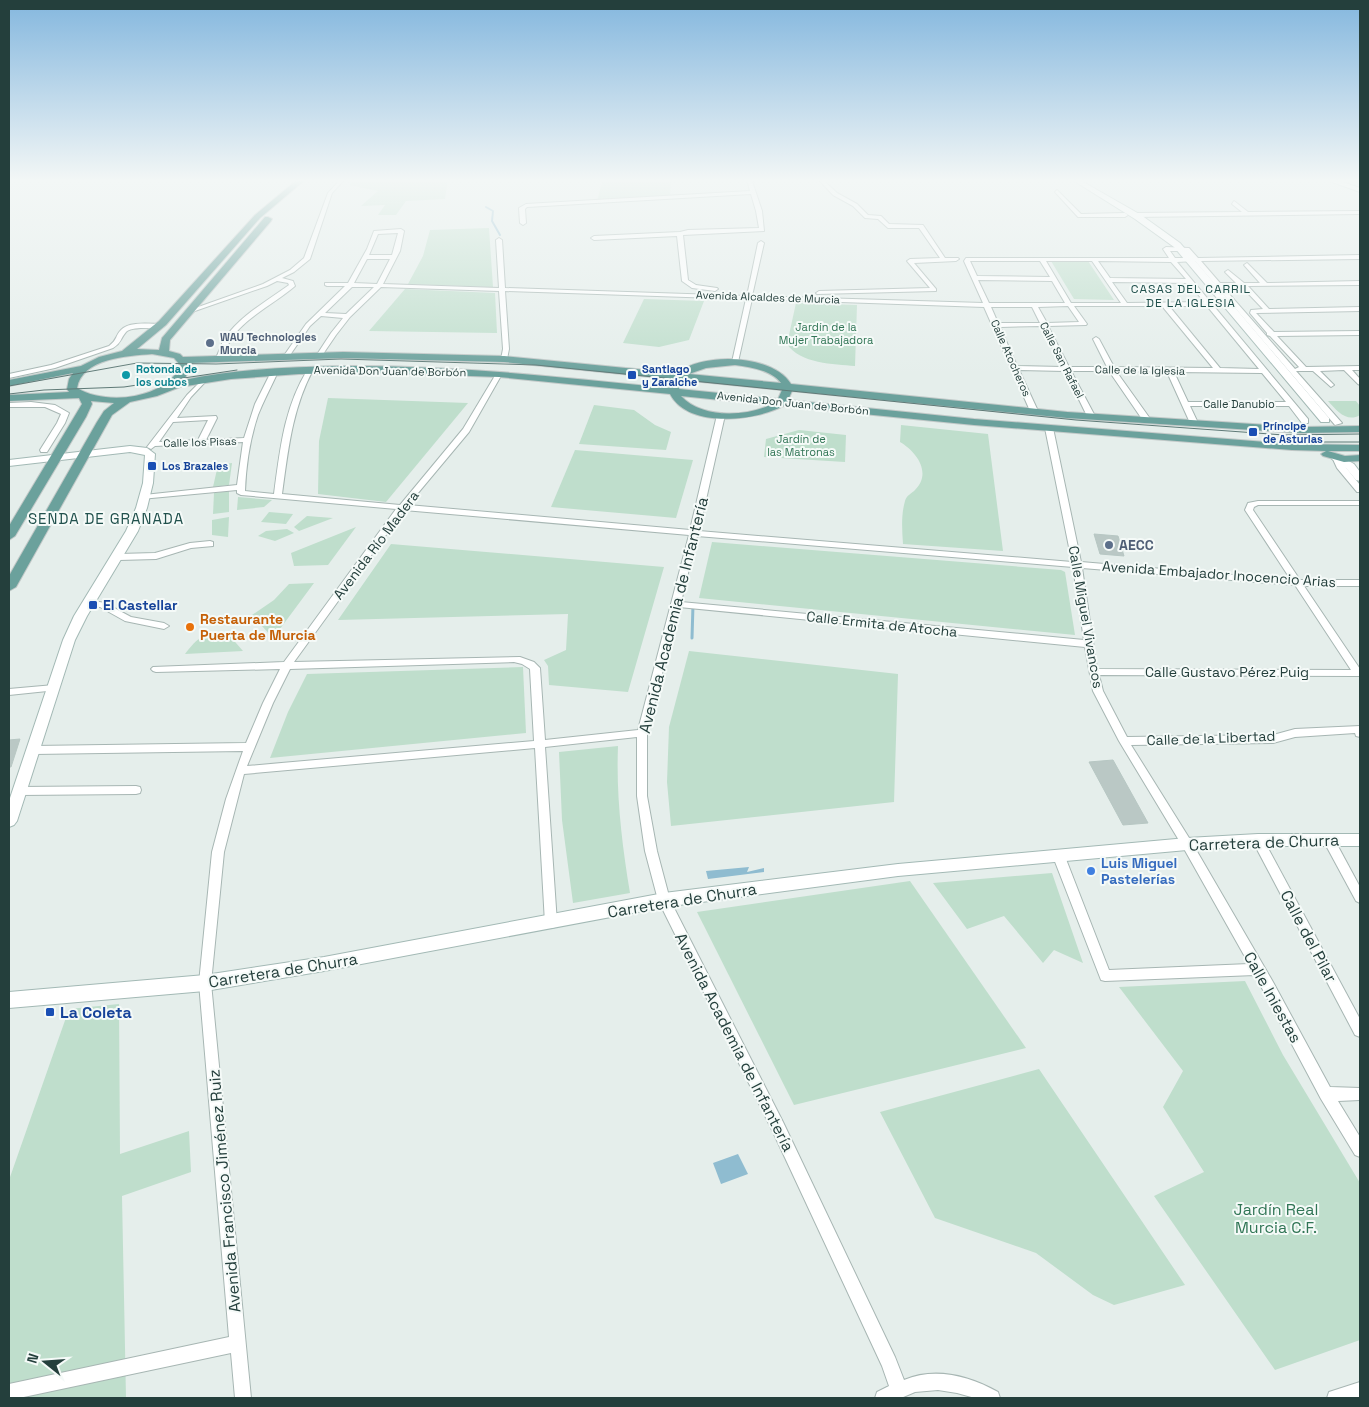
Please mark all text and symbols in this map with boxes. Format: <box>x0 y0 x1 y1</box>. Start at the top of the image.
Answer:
district label: CASAS DEL CARRIL DE LA IGLESIA <box>1131 281 1251 311</box>
street label: Avenida Alcaldes de Murcia <box>696 287 841 307</box>
street label: Calle Atocheros <box>988 317 1034 399</box>
street label: Calle San Rafael <box>1037 319 1087 401</box>
park label: Jardín de la Mujer Trabajadora <box>779 320 874 347</box>
place label: WAU Technologies Murcia <box>220 330 317 357</box>
marker: WAU Technologies Murcia <box>204 337 216 349</box>
place label: Rotonda de los cubos <box>136 362 197 389</box>
place label: Santiago y Zaraiche <box>642 362 697 389</box>
street label: Calle de la Iglesia <box>1095 362 1186 378</box>
street label: Avenida Don Juan de Borbón <box>314 363 466 379</box>
marker: Rotonda de los cubos <box>120 369 132 381</box>
marker: Santiago y Zaraiche <box>626 369 638 381</box>
street label: Avenida Don Juan de Borbón <box>716 388 870 418</box>
street label: Calle Danubio <box>1203 397 1275 411</box>
place label: Príncipe de Asturias <box>1263 419 1323 446</box>
marker: Príncipe de Asturias <box>1247 426 1259 438</box>
park label: Jardín de las Matronas <box>767 432 835 459</box>
street label: Calle los Pisas <box>163 434 237 450</box>
place label: Los Brazales <box>162 459 228 473</box>
marker: Los Brazales <box>146 460 158 472</box>
street label: Avenida Río Madera <box>329 487 423 603</box>
street label: Avenida Academia de Infantería <box>634 495 713 735</box>
district label: SENDA DE GRANADA <box>28 509 184 528</box>
place label: AECC <box>1119 536 1154 554</box>
marker: AECC <box>1103 539 1115 551</box>
street label: Calle Miguel Vivancos <box>1065 544 1107 690</box>
street label: Avenida Embajador Inocencio Arias <box>1102 557 1336 591</box>
place label: El Castellar <box>103 596 178 614</box>
marker: El Castellar <box>87 599 99 611</box>
street label: Calle Ermita de Atocha <box>806 607 958 641</box>
place label: Restaurante Puerta de Murcia <box>200 610 316 644</box>
marker: Restaurante Puerta de Murcia <box>184 621 196 633</box>
street label: Calle Gustavo Pérez Puig <box>1145 663 1309 681</box>
street label: Calle de la Libertad <box>1146 727 1276 749</box>
street label: Carretera de Churra <box>1188 829 1340 856</box>
place label: Luis Miguel Pastelerías <box>1101 854 1177 888</box>
marker: Luis Miguel Pastelerías <box>1085 865 1097 877</box>
street label: Carretera de Churra <box>606 878 758 923</box>
street label: Calle del Pilar <box>1275 887 1342 986</box>
street label: Avenida Academia de Infantería <box>670 929 799 1155</box>
street label: Carretera de Churra <box>207 948 359 993</box>
street label: Calle Iniestas <box>1239 948 1306 1047</box>
place label: La Coleta <box>60 1002 132 1023</box>
marker: La Coleta <box>44 1006 56 1018</box>
street label: Avenida Francisco Jiménez Ruiz <box>203 1068 246 1313</box>
park label: Jardín Real Murcia C.F. <box>1234 1199 1318 1238</box>
north arrow <box>20 1337 70 1387</box>
text: N <box>23 1351 43 1365</box>

